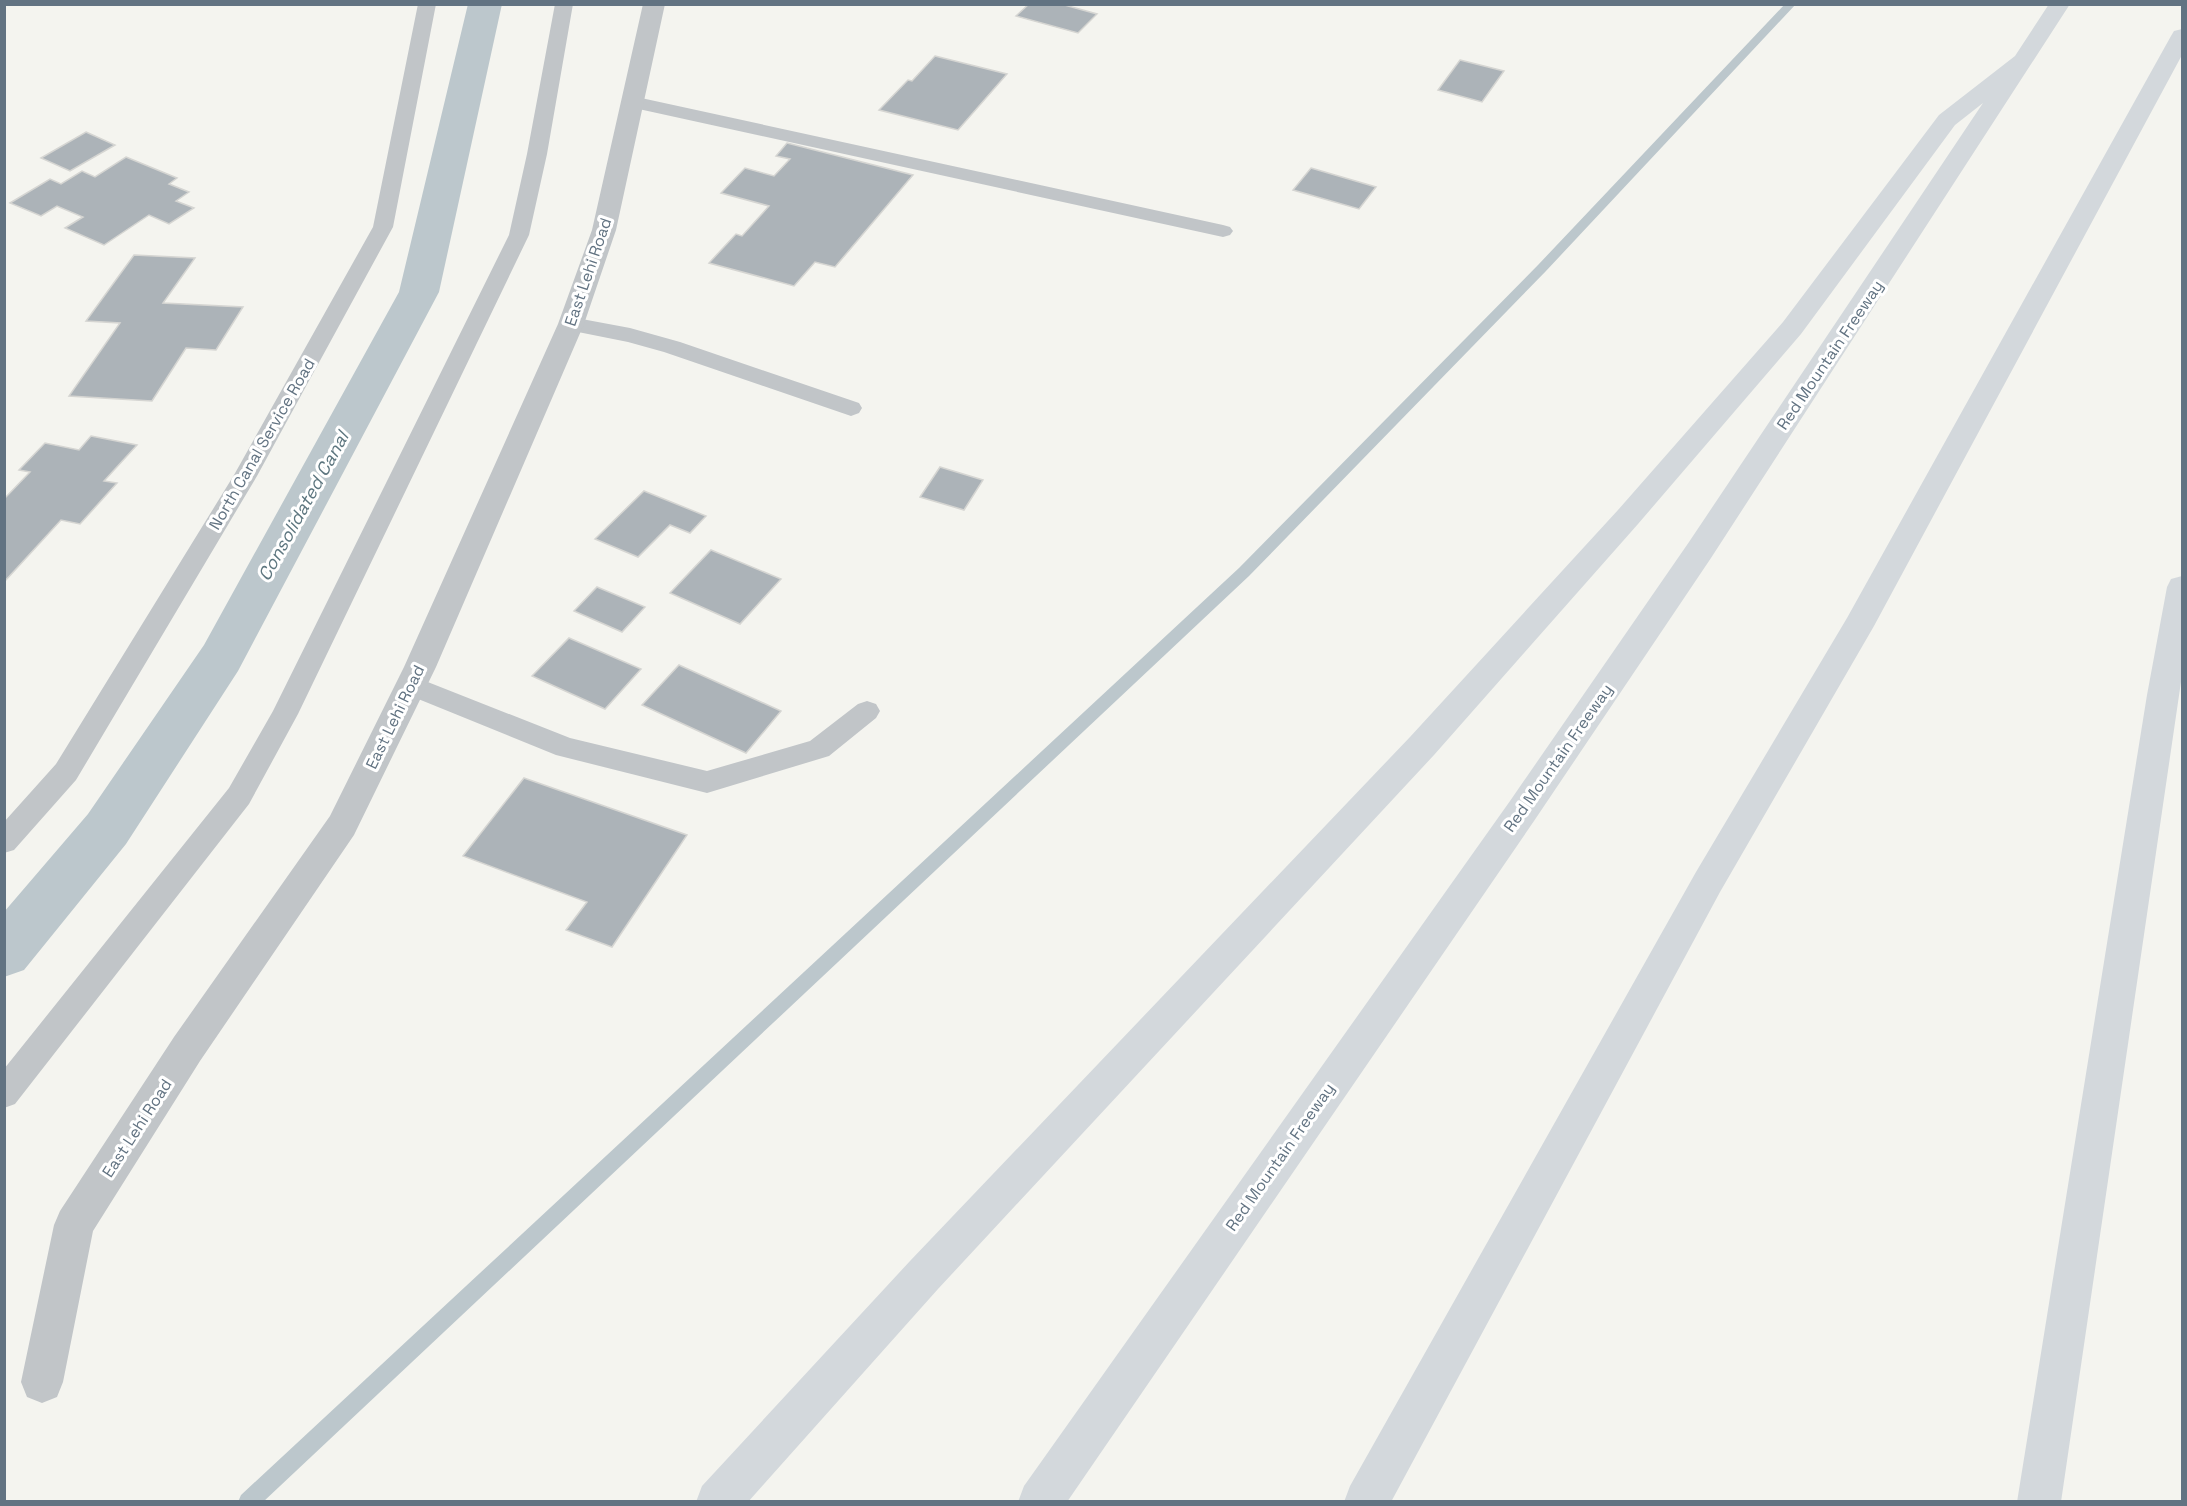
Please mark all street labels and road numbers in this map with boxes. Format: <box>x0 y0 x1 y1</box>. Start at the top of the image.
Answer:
street label: East Lehi Road <box>560 215 616 329</box>
street label: Red Mountain Freeway <box>1772 276 1888 434</box>
street label: North Canal Service Road <box>204 354 320 534</box>
street label: East Lehi Road <box>361 662 429 772</box>
street label: Red Mountain Freeway <box>1499 680 1617 836</box>
street label: East Lehi Road <box>97 1075 177 1181</box>
street label: Red Mountain Freeway <box>1221 1079 1339 1235</box>

